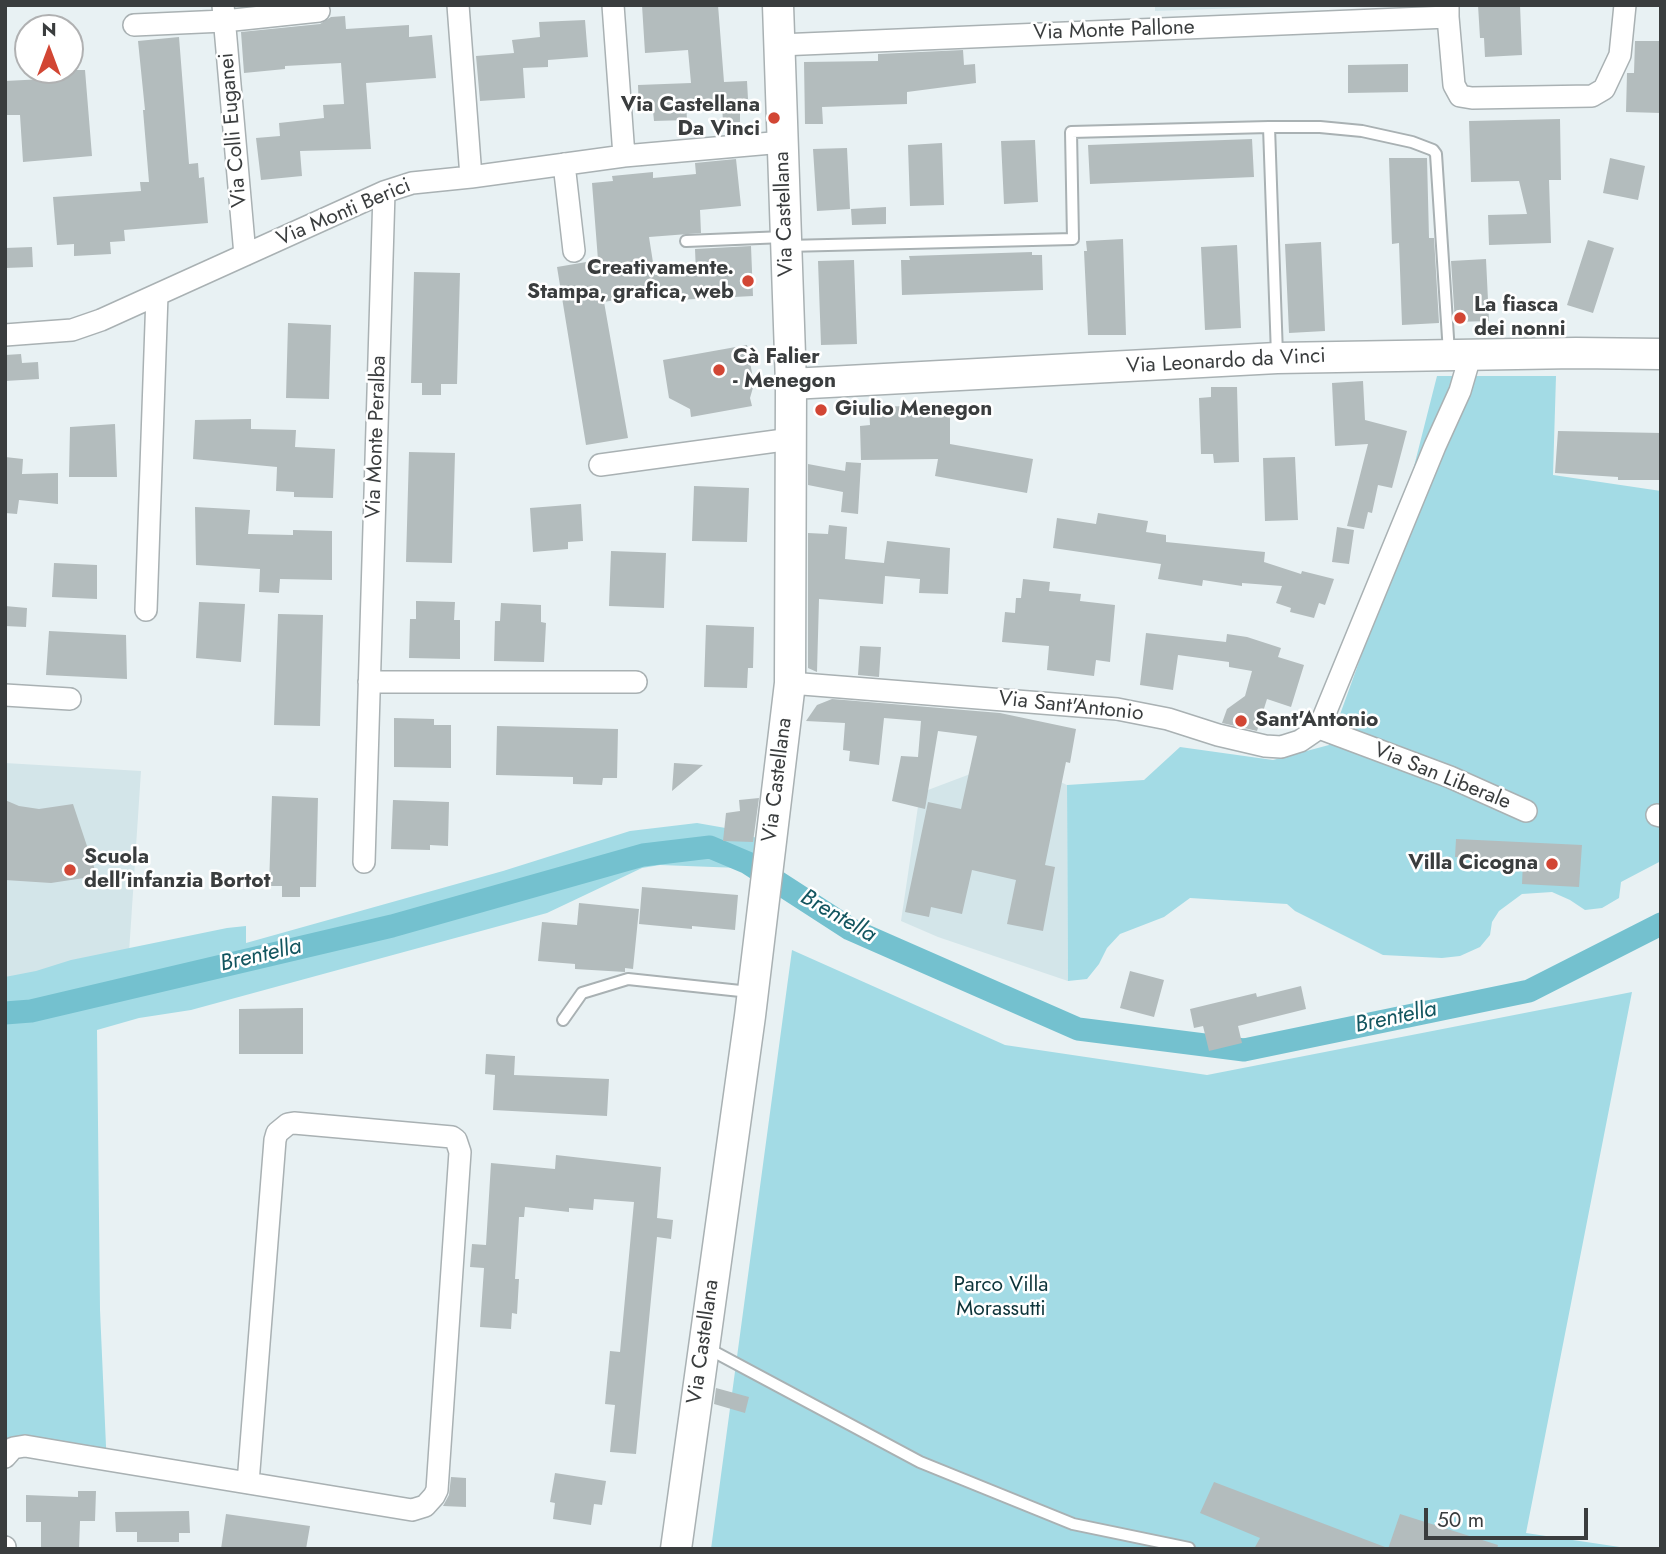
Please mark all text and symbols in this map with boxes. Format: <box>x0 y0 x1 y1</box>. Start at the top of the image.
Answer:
north arrow <box>14 14 84 84</box>
text: N <box>41 16 57 43</box>
street label: Via Monte Pallone <box>1033 16 1195 46</box>
street label: Via Colli Euganei <box>215 52 253 208</box>
place label: Via Castellana Da Vinci <box>621 93 760 143</box>
marker: Via Castellana Da Vinci <box>766 110 782 126</box>
street label: Via Castellana <box>770 151 800 277</box>
street label: Via Monti Berici <box>273 174 415 252</box>
place label: Creativamente. Stampa, grafica, web <box>527 256 734 306</box>
marker: Creativamente. Stampa, grafica, web <box>740 273 756 289</box>
place label: La fiasca dei nonni <box>1474 293 1565 343</box>
marker: La fiasca dei nonni <box>1452 310 1468 326</box>
street label: Via Leonardo da Vinci <box>1126 344 1326 380</box>
place label: Cà Falier - Menegon <box>733 345 836 395</box>
street label: Via Monte Peralba <box>362 355 392 519</box>
marker: Cà Falier - Menegon <box>711 362 727 378</box>
place label: Giulio Menegon <box>835 397 992 423</box>
marker: Giulio Menegon <box>813 402 829 418</box>
street label: Via Sant'Antonio <box>997 687 1145 727</box>
place label: Sant'Antonio <box>1255 708 1378 734</box>
marker: Sant'Antonio <box>1233 713 1249 729</box>
street label: Via Castellana <box>758 716 798 844</box>
street label: Via San Liberale <box>1370 738 1514 816</box>
place label: Scuola dell'infanzia Bortot <box>84 845 270 895</box>
place label: Villa Cicogna <box>1408 851 1538 877</box>
marker: Villa Cicogna <box>1544 856 1560 872</box>
marker: Scuola dell'infanzia Bortot <box>62 862 78 878</box>
water label: Brentella <box>795 884 881 950</box>
water label: Brentella <box>218 933 304 979</box>
water label: Brentella <box>1353 996 1439 1040</box>
park label: Parco Villa Morassutti <box>954 1273 1048 1323</box>
street label: Via Castellana <box>683 1278 725 1406</box>
scale bar <box>1428 1494 1592 1538</box>
text: 50 m <box>1437 1505 1484 1535</box>

